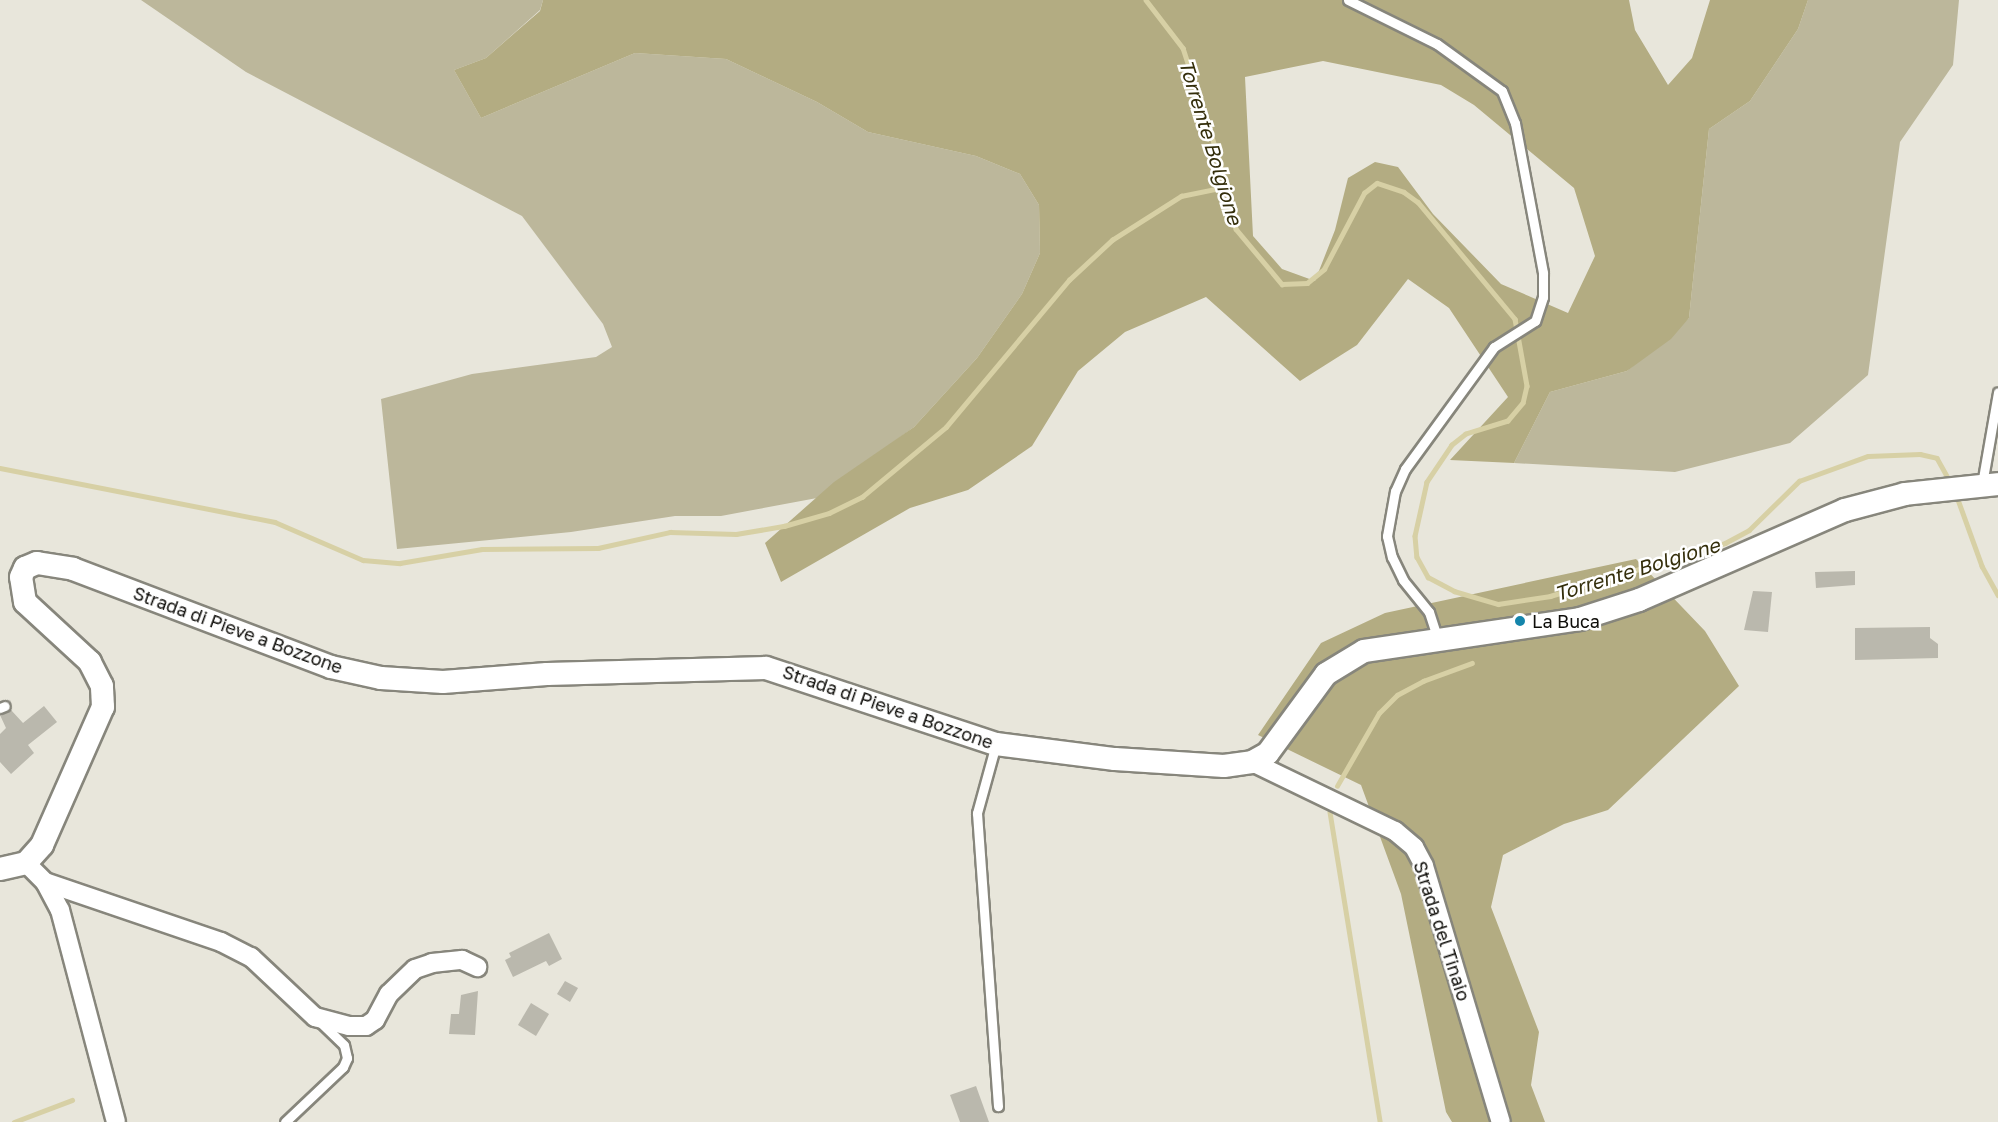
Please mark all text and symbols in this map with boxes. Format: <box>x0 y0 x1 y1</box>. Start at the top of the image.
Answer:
water label: Torrente Bolgione <box>1174 57 1248 227</box>
water label: Torrente Bolgione <box>1552 532 1722 606</box>
street label: Strada di Pieve a Bozzone <box>130 582 346 678</box>
place label: La Buca <box>1532 610 1600 632</box>
marker: La Buca <box>1513 614 1527 628</box>
street label: Strada di Pieve a Bozzone <box>780 661 996 753</box>
street label: Strada del Tinaio <box>1409 858 1475 1004</box>

